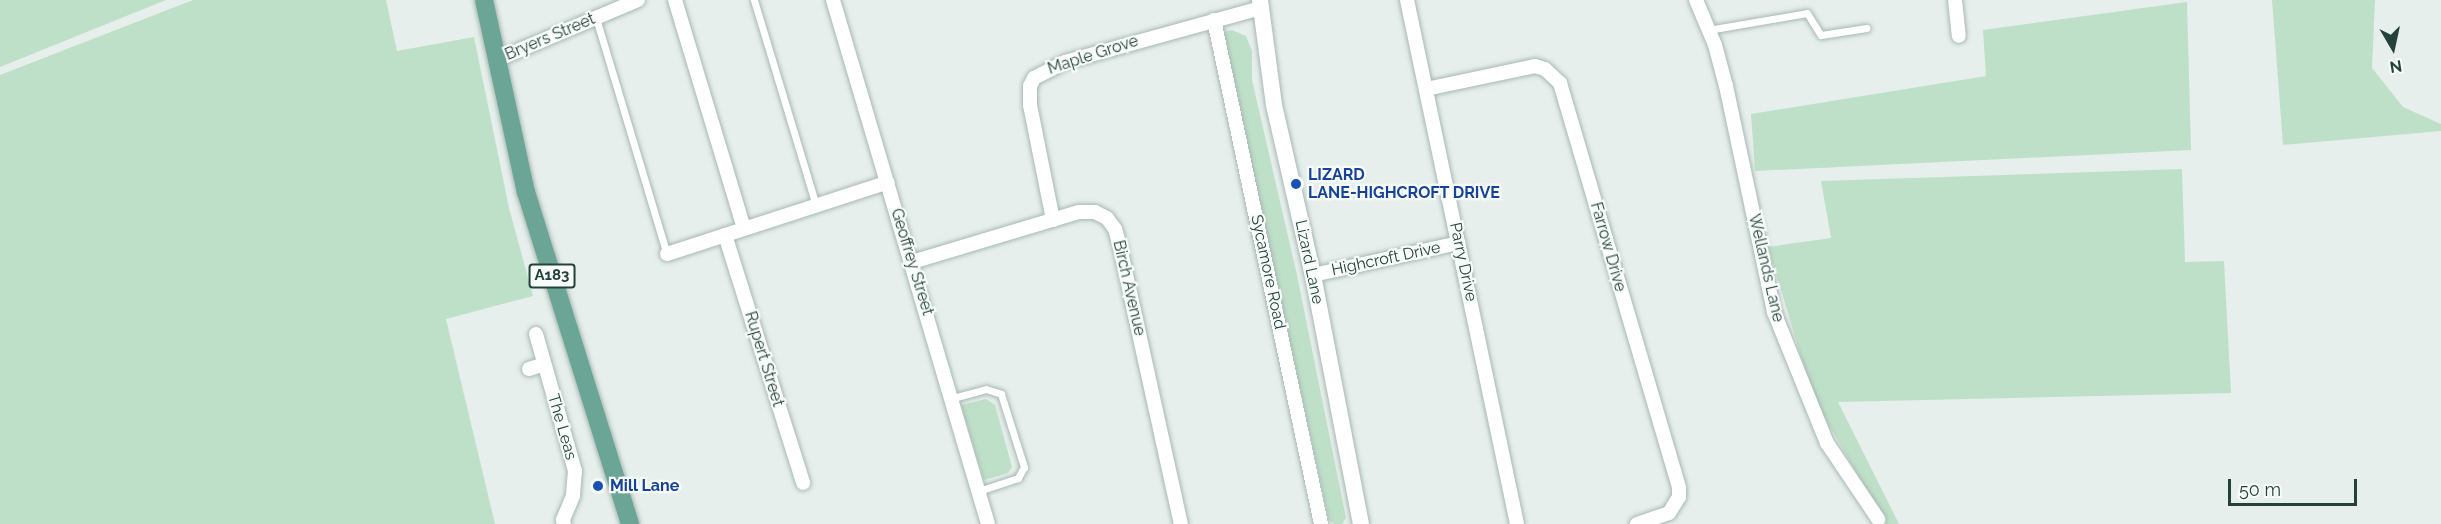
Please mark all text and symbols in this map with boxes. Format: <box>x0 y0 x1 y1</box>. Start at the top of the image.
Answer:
street label: Bryers Street <box>502 9 598 65</box>
north arrow <box>2363 18 2423 78</box>
street label: Maple Grove <box>1045 31 1141 79</box>
text: N <box>2388 56 2403 77</box>
place label: LIZARD LANE-HIGHCROFT DRIVE <box>1308 165 1500 203</box>
marker: LIZARD LANE-HIGHCROFT DRIVE <box>1289 177 1303 191</box>
street label: Farrow Drive <box>1586 200 1630 294</box>
street label: Geoffrey Street <box>887 206 937 318</box>
street label: Wellands Lane <box>1744 212 1788 324</box>
street label: Sycamore Road <box>1246 213 1290 331</box>
street label: Lizard Lane <box>1291 218 1327 306</box>
street label: Parry Drive <box>1445 221 1481 303</box>
street label: Birch Avenue <box>1109 238 1149 338</box>
street label: Highcroft Drive <box>1330 238 1442 280</box>
road number: A183 <box>528 264 576 288</box>
street label: Rupert Street <box>740 309 788 409</box>
street label: The Leas <box>543 392 581 462</box>
scale bar <box>2231 467 2360 505</box>
place label: Mill Lane <box>610 476 680 496</box>
marker: Mill Lane <box>591 479 605 493</box>
text: 50 m <box>2239 479 2281 500</box>

